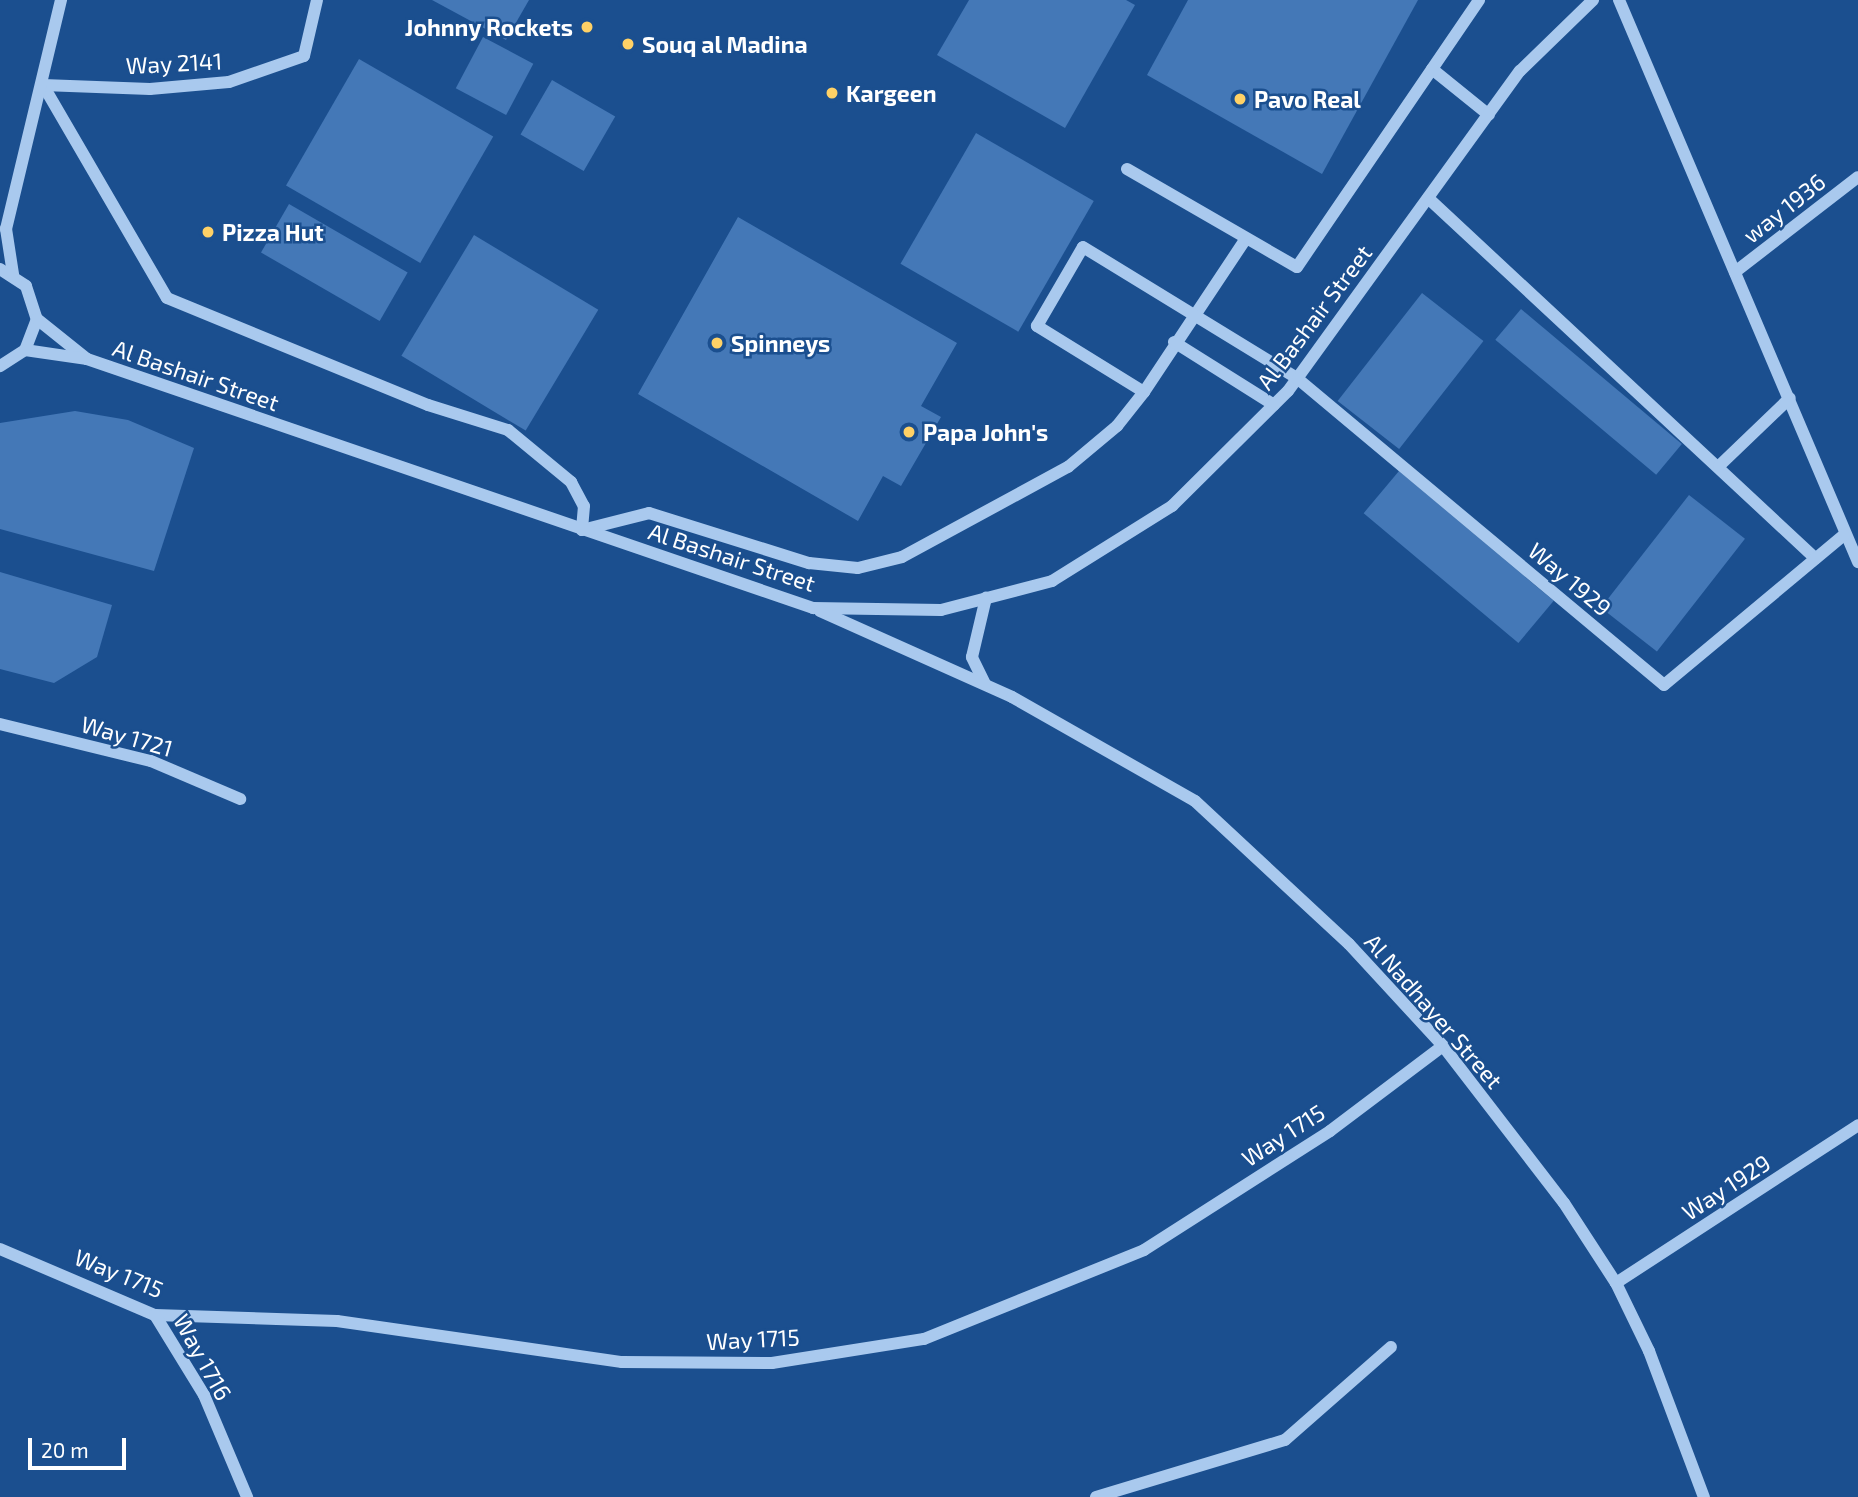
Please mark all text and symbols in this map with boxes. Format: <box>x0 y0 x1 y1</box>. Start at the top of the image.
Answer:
place label: Johnny Rockets <box>404 13 573 41</box>
marker: Johnny Rockets <box>579 19 595 35</box>
place label: Souq al Madina <box>642 30 808 58</box>
marker: Souq al Madina <box>620 36 636 52</box>
street label: Way 2141 <box>125 47 223 79</box>
place label: Kargeen <box>846 79 936 107</box>
marker: Kargeen <box>824 85 840 101</box>
place label: Pavo Real <box>1254 85 1361 113</box>
marker: Pavo Real <box>1232 91 1248 107</box>
street label: way 1936 <box>1737 167 1831 249</box>
place label: Pizza Hut <box>222 218 324 246</box>
marker: Pizza Hut <box>200 224 216 240</box>
street label: Al Bashair Street <box>1250 239 1378 395</box>
place label: Spinneys <box>731 329 830 357</box>
street label: Al Bashair Street <box>109 333 283 417</box>
marker: Spinneys <box>709 335 725 351</box>
place label: Papa John's <box>923 418 1049 446</box>
marker: Papa John's <box>901 424 917 440</box>
street label: Al Bashair Street <box>645 517 819 597</box>
street label: Way 1929 <box>1523 536 1617 622</box>
street label: Way 1721 <box>78 710 176 762</box>
street label: Al Nadhayer Street <box>1359 928 1509 1094</box>
street label: Way 1715 <box>1236 1098 1330 1172</box>
street label: Way 1929 <box>1677 1148 1775 1226</box>
street label: Way 1715 <box>70 1243 168 1303</box>
street label: Way 1716 <box>168 1309 238 1405</box>
street label: Way 1715 <box>705 1323 801 1355</box>
scale bar <box>32 1424 130 1468</box>
text: 20 m <box>41 1437 89 1462</box>

